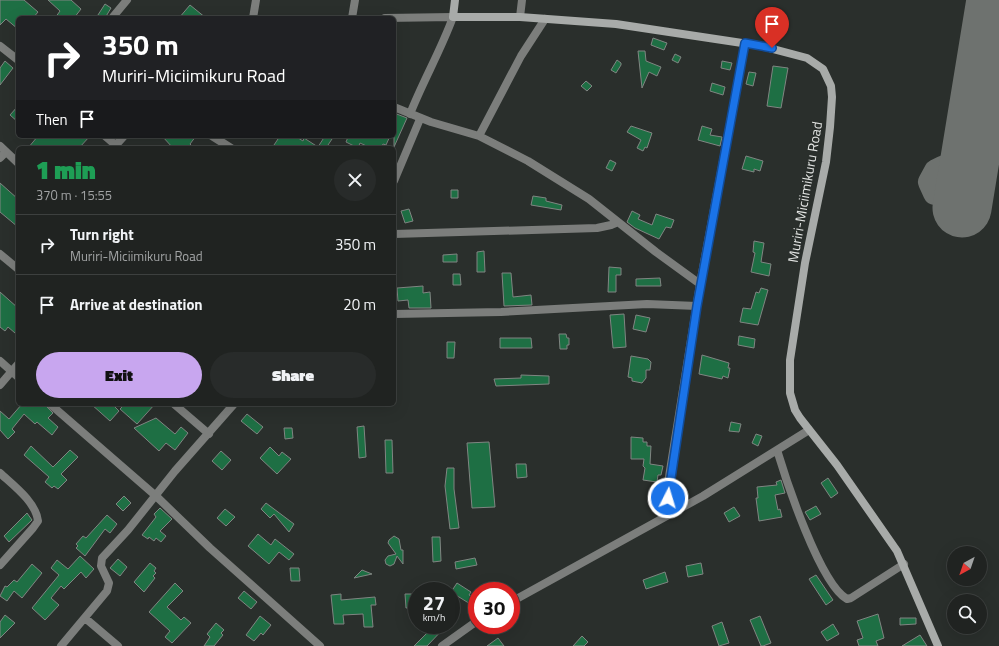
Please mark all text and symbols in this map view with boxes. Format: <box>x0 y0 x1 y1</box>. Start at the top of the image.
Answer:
pin <box>755 7.0 789 48</box>
icon: arrive <box>761 13 783 35</box>
text: 350 m <box>102 23 179 66</box>
icon: right <box>36 32 88 84</box>
text: Muriri-Miciimikuru Road <box>102 62 286 89</box>
text: Then <box>36 108 68 131</box>
icon: arrive <box>76 108 98 130</box>
street label: Muriri-Miciimikuru Road <box>782 120 827 264</box>
text: 1 min <box>36 152 96 188</box>
button: close <box>334 159 376 201</box>
text: 370 m · 15:55 <box>36 185 112 205</box>
text: Turn right <box>70 223 134 246</box>
text: 350 m <box>335 233 376 256</box>
icon: right <box>36 234 58 256</box>
text: Muriri-Miciimikuru Road <box>70 246 203 266</box>
text: Arrive at destination <box>70 293 203 316</box>
text: 20 m <box>343 293 376 316</box>
icon: arrive <box>36 294 58 316</box>
button: Exit <box>36 352 202 398</box>
button: Share <box>210 352 376 398</box>
position arrow <box>647 477 689 519</box>
north arrow <box>947 546 987 586</box>
map controls <box>947 546 987 634</box>
speed limit sign: 30 <box>468 582 520 634</box>
text: 27 <box>423 587 445 618</box>
button: search <box>947 594 987 634</box>
text: km/h <box>423 610 445 625</box>

